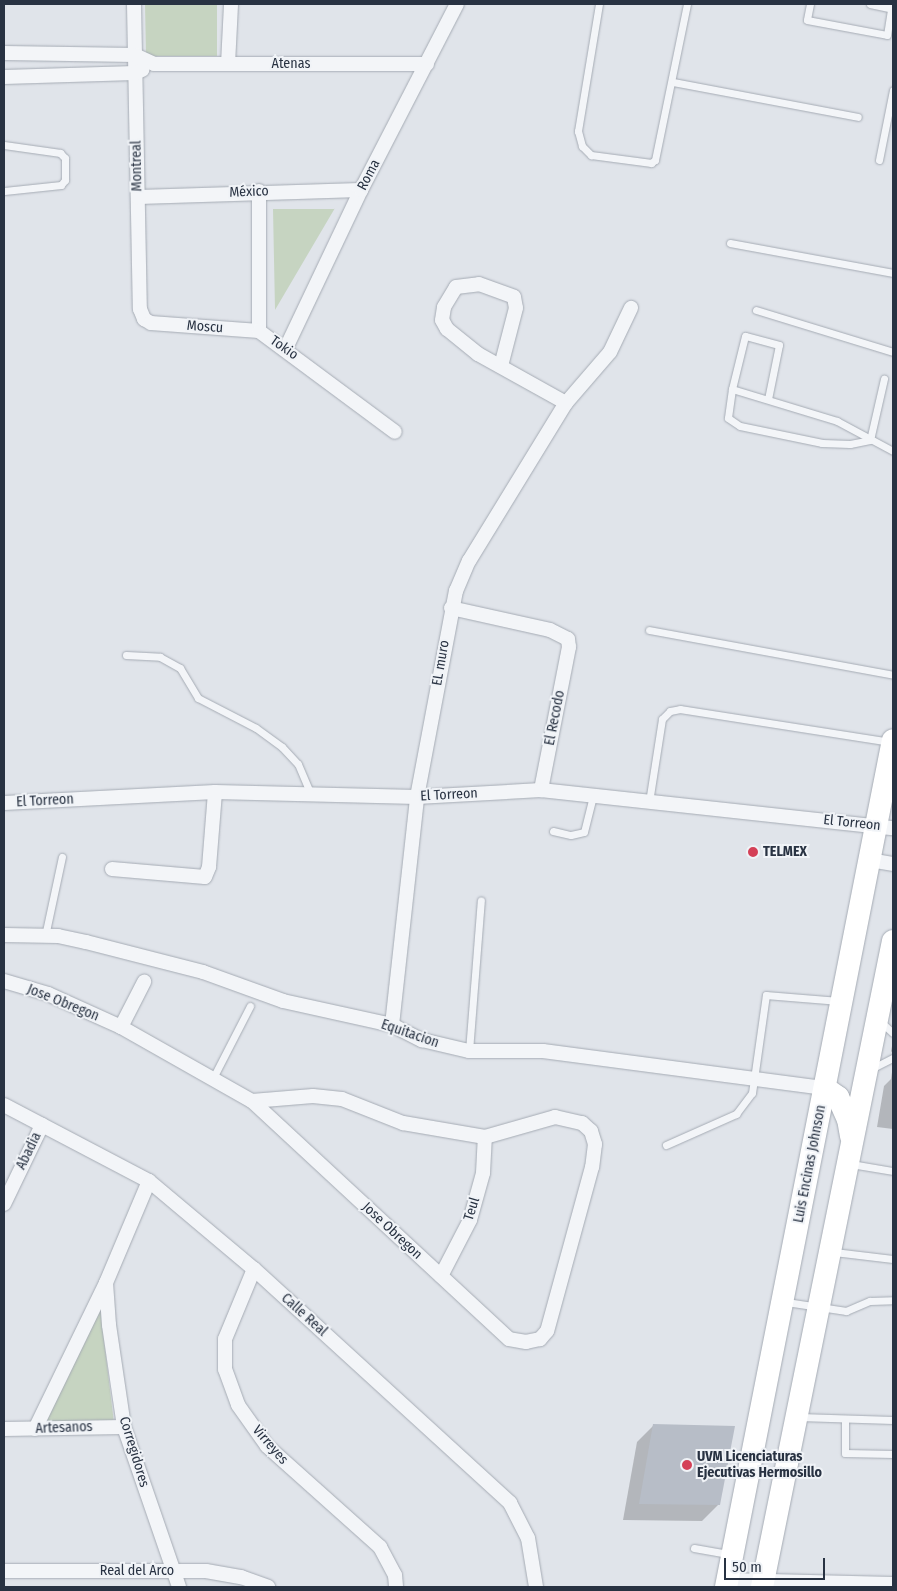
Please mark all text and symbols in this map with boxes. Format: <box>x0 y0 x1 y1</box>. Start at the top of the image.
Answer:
street label: Atenas <box>272 56 310 72</box>
street label: Montreal <box>128 140 146 192</box>
street label: Roma <box>354 157 384 193</box>
street label: México <box>229 183 269 201</box>
street label: Moscu <box>186 317 224 337</box>
street label: Tokio <box>267 332 301 364</box>
street label: EL muro <box>429 639 453 687</box>
street label: El Recodo <box>541 689 569 747</box>
street label: El Torreon <box>420 785 478 805</box>
street label: El Torreon <box>16 791 74 811</box>
street label: El Torreon <box>822 812 882 834</box>
place label: TELMEX <box>763 844 807 860</box>
marker: TELMEX <box>747 846 759 858</box>
street label: Jose Obregon <box>25 981 101 1025</box>
street label: Equitacion <box>379 1016 441 1052</box>
street label: Luis Encinas Johnson <box>790 1104 830 1224</box>
street label: Abadia <box>13 1130 45 1172</box>
street label: Teul <box>461 1195 483 1223</box>
street label: Jose Obregon <box>358 1199 426 1263</box>
street label: Calle Real <box>278 1290 330 1340</box>
street label: Corregidores <box>115 1415 153 1489</box>
street label: Artesanos <box>35 1419 93 1437</box>
street label: Virreyes <box>249 1422 291 1468</box>
place label: UVM Licenciaturas Ejecutivas Hermosillo <box>697 1449 822 1481</box>
marker: UVM Licenciaturas Ejecutivas Hermosillo <box>681 1459 693 1471</box>
scale bar <box>727 1548 828 1580</box>
text: 50 m <box>732 1558 762 1576</box>
street label: Real del Arco <box>100 1563 174 1579</box>

